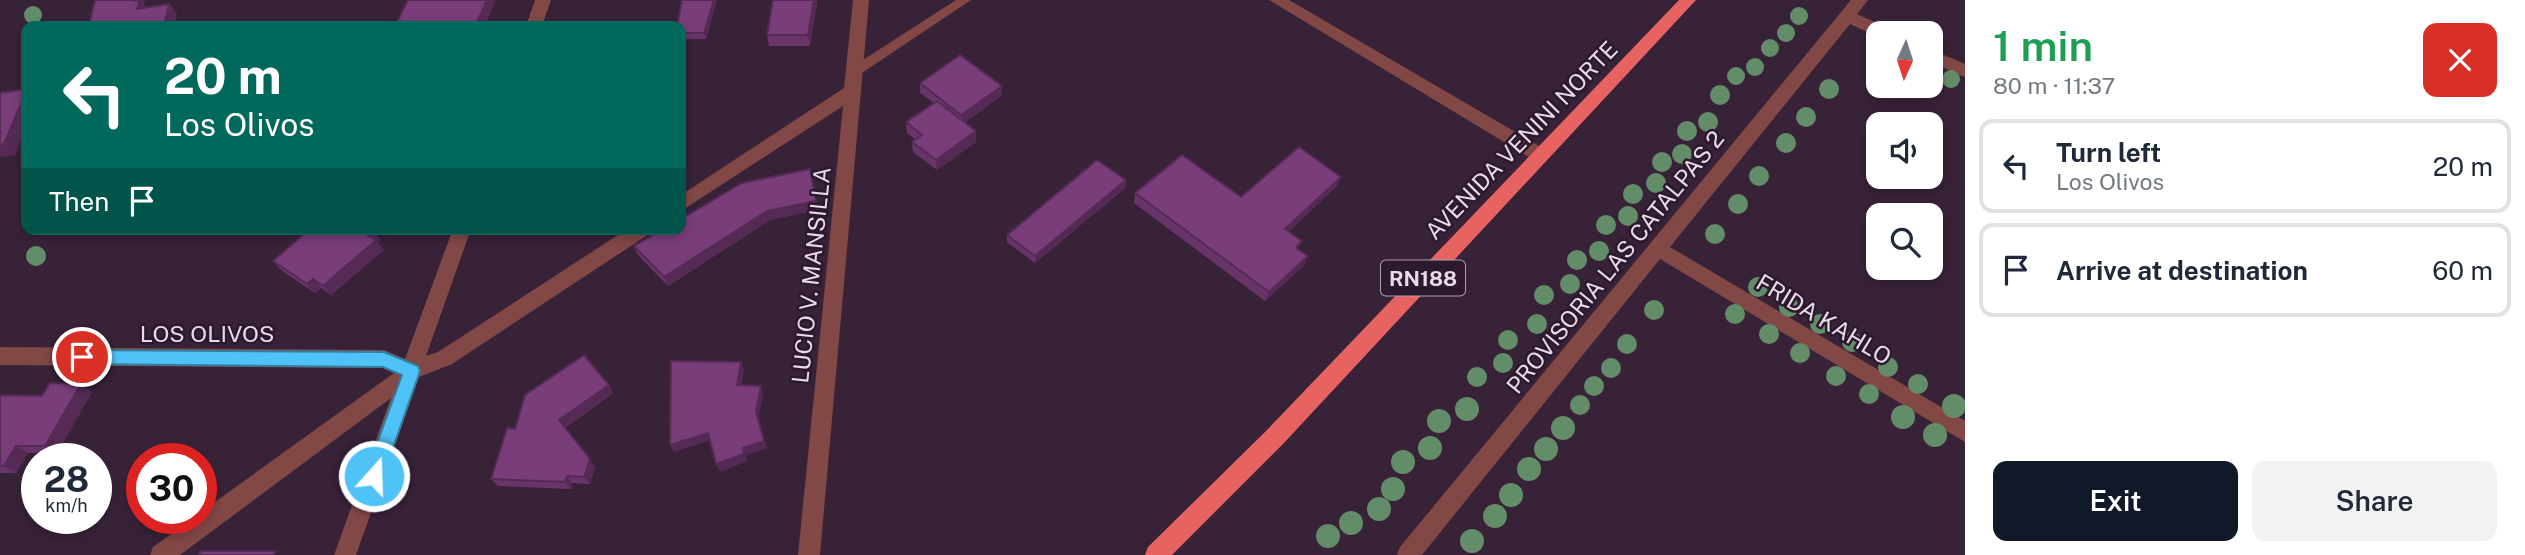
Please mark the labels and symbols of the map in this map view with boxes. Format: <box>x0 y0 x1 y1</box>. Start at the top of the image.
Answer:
north arrow <box>1866 21 1942 98</box>
street label: AVENIDA VENINI NORTE <box>1419 35 1623 245</box>
street label: PROVISORIA LAS CATALPAS 2 <box>1501 125 1729 399</box>
street label: LUCIO V. MANSILLA <box>786 166 836 384</box>
road number: RN188 <box>1381 260 1465 296</box>
street label: FRIDA KAHLO <box>1752 268 1896 370</box>
street label: LOS OLIVOS <box>140 320 274 347</box>
pin <box>52 327 112 387</box>
position arrow <box>337 439 411 513</box>
speed limit sign: 30 <box>126 443 217 534</box>

